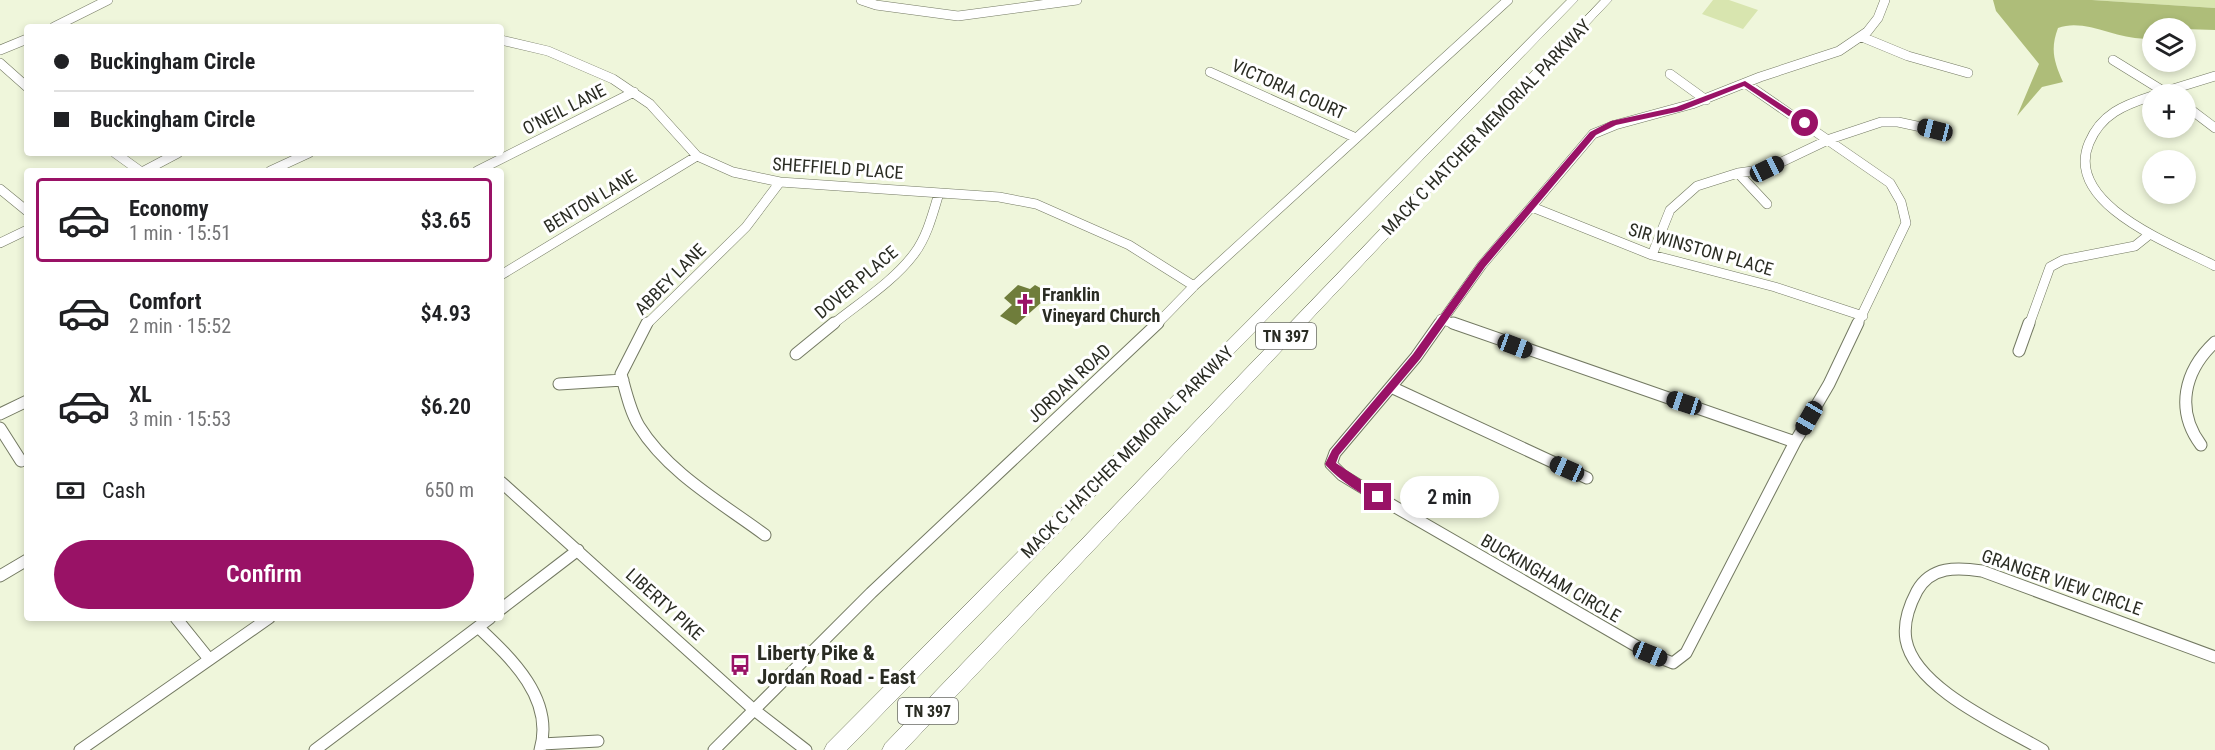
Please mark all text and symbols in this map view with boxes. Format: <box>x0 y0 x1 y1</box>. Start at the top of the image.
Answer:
street label: MACK C HATCHER MEMORIAL PARKWAY <box>1377 15 1595 239</box>
map controls <box>2142 18 2196 204</box>
button: layers <box>2142 18 2196 72</box>
text: Buckingham Circle <box>90 49 255 74</box>
street label: VICTORIA COURT <box>1229 54 1349 124</box>
street label: O'NEIL LANE <box>519 79 609 139</box>
button: + <box>2142 84 2196 138</box>
text: Buckingham Circle <box>90 107 255 132</box>
route start <box>1791 109 1818 136</box>
car <box>1915 117 1955 143</box>
button: − <box>2142 150 2196 204</box>
street label: SHEFFIELD PLACE <box>772 153 904 183</box>
car <box>1747 153 1787 185</box>
street label: BENTON LANE <box>540 165 640 237</box>
icon: car <box>57 193 111 247</box>
text: Economy <box>129 196 209 221</box>
text: $3.65 <box>420 208 471 233</box>
street label: SIR WINSTON PLACE <box>1626 218 1776 280</box>
text: 1 min · 15:51 <box>129 221 231 245</box>
street label: ABBEY LANE <box>630 239 710 319</box>
street label: DOVER PLACE <box>810 241 902 323</box>
place label: Franklin Vineyard Church <box>1042 284 1160 326</box>
icon: car <box>57 286 111 340</box>
text: Comfort <box>129 289 202 314</box>
church icon: Franklin Vineyard Church <box>1013 292 1037 316</box>
text: $4.93 <box>420 301 471 326</box>
text: 2 min · 15:52 <box>129 314 231 338</box>
road number: TN 397 <box>1256 323 1316 349</box>
car <box>1495 331 1535 361</box>
street label: JORDAN ROAD <box>1023 339 1115 427</box>
street label: MACK C HATCHER MEMORIAL PARKWAY <box>1017 341 1238 562</box>
icon: car <box>57 379 111 433</box>
text: XL <box>129 382 152 407</box>
car <box>1664 389 1704 417</box>
text: $6.20 <box>420 394 471 419</box>
car <box>1792 398 1826 438</box>
text: 3 min · 15:53 <box>129 407 231 431</box>
car <box>1547 453 1587 485</box>
icon: cash <box>54 474 87 507</box>
callout: 2 min <box>1399 476 1498 518</box>
text: Cash <box>102 478 146 503</box>
text: 650 m <box>425 478 474 502</box>
route end <box>1364 483 1391 510</box>
text: 2 min <box>1427 485 1472 509</box>
street label: BUCKINGHAM CIRCLE <box>1477 529 1625 627</box>
button: Confirm <box>54 540 474 609</box>
street label: GRANGER VIEW CIRCLE <box>1979 545 2145 619</box>
street label: LIBERTY PIKE <box>622 564 708 644</box>
car <box>1630 639 1670 669</box>
place label: Liberty Pike & Jordan Road - East <box>757 641 916 689</box>
bus stop icon: Liberty Pike & Jordan Road - East <box>728 653 752 677</box>
road number: TN 397 <box>898 698 958 724</box>

